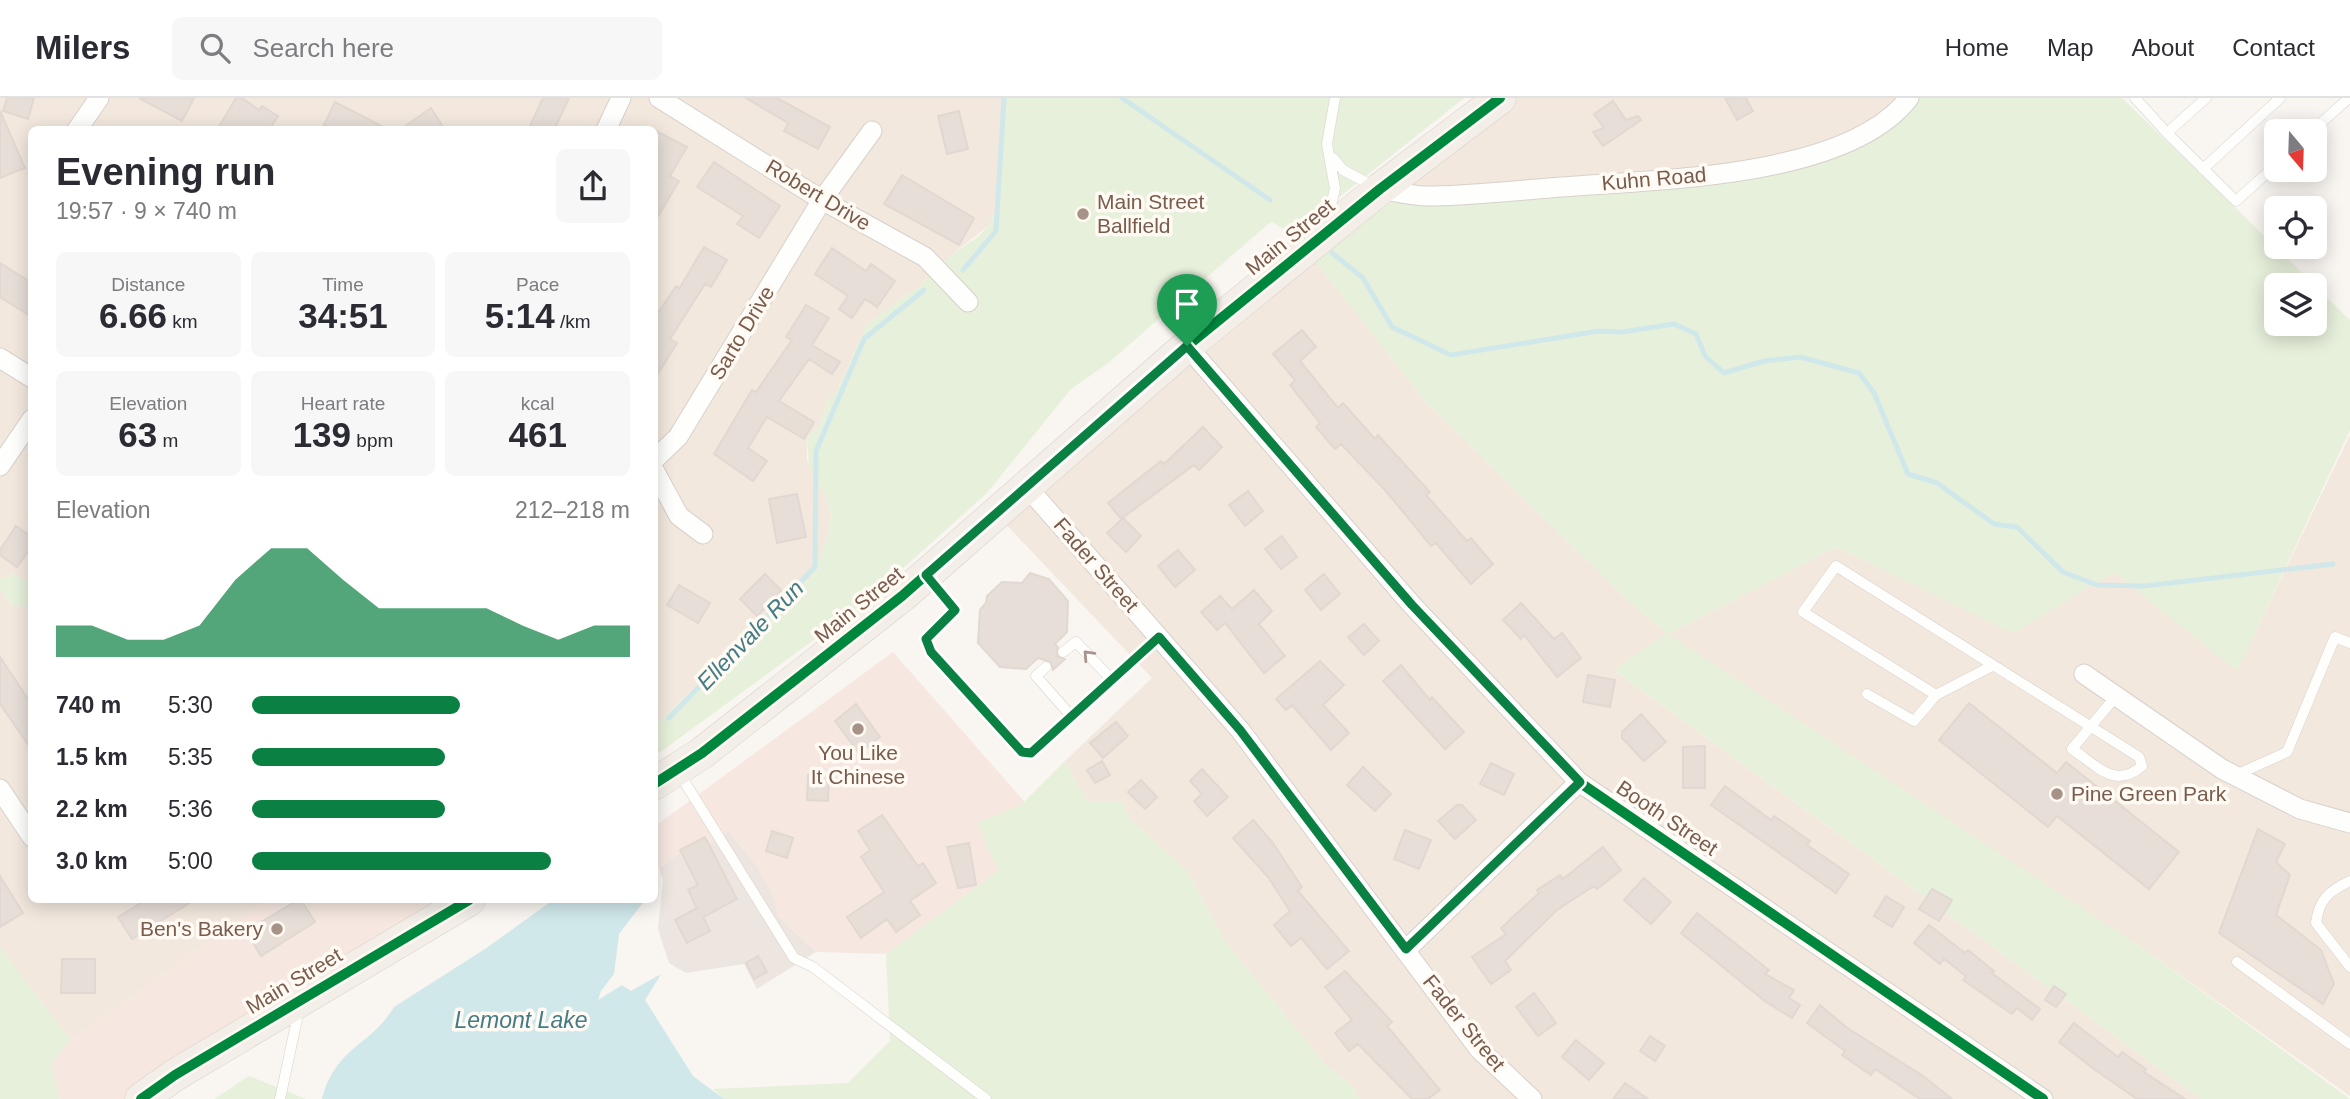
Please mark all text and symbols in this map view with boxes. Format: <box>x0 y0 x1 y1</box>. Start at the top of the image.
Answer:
search box <box>172 17 662 80</box>
text: Milers <box>35 29 130 66</box>
icon: search <box>196 29 234 67</box>
text: Search here <box>252 33 394 63</box>
text: Home <box>1945 34 2009 61</box>
text: Map <box>2047 34 2094 61</box>
text: About <box>2132 34 2194 61</box>
text: Contact <box>2232 34 2315 61</box>
north arrow <box>2264 119 2328 182</box>
map controls <box>2264 119 2327 336</box>
button: share <box>556 149 630 223</box>
text: Evening run <box>56 151 276 193</box>
street label: Robert Drive <box>762 154 875 235</box>
street label: Kuhn Road <box>1601 162 1707 195</box>
place label: Main Street Ballfield <box>1097 190 1205 237</box>
street label: Main Street <box>1241 194 1339 279</box>
button: locate <box>2264 196 2327 259</box>
text: 19:57 · 9 × 740 m <box>56 198 237 224</box>
marker: Main Street Ballfield <box>1075 206 1091 222</box>
button: layers <box>2264 273 2327 336</box>
text: Distance <box>111 274 185 295</box>
text: Time <box>322 274 364 295</box>
text: Pace <box>516 274 559 295</box>
pin <box>1157 274 1217 346</box>
street label: Sarto Drive <box>705 282 778 384</box>
icon: arrive <box>1168 285 1206 323</box>
text: 6.66 <box>99 296 167 335</box>
text: 34:51 <box>298 296 388 335</box>
text: 5:14 <box>485 296 555 335</box>
text: km <box>167 311 198 332</box>
text: /km <box>555 311 591 332</box>
text: Elevation <box>109 393 187 414</box>
text: Heart rate <box>301 393 385 414</box>
text: kcal <box>521 393 555 414</box>
text: 63 <box>118 415 157 454</box>
text: 139 <box>293 415 351 454</box>
text: 461 <box>508 415 567 454</box>
text: m <box>157 430 178 451</box>
text: bpm <box>351 430 393 451</box>
text: Elevation <box>56 497 151 523</box>
text: 212–218 m <box>515 497 630 523</box>
street label: Fader Street <box>1049 513 1143 616</box>
street label: Main Street <box>810 562 908 647</box>
water label: Ellenvale Run <box>691 575 809 695</box>
one-way arrow <box>1084 650 1097 663</box>
text: 740 m <box>56 692 121 718</box>
text: 5:30 <box>168 692 213 718</box>
marker: You Like It Chinese <box>850 721 866 737</box>
place label: You Like It Chinese <box>811 741 905 788</box>
text: 1.5 km <box>56 744 128 770</box>
text: 5:35 <box>168 744 213 770</box>
street label: Booth Street <box>1612 775 1722 860</box>
place label: Pine Green Park <box>2071 782 2227 805</box>
marker: Pine Green Park <box>2049 786 2065 802</box>
text: 2.2 km <box>56 796 128 822</box>
text: 5:36 <box>168 796 213 822</box>
text: 3.0 km <box>56 848 128 874</box>
text: 5:00 <box>168 848 213 874</box>
place label: Ben's Bakery <box>140 917 263 940</box>
marker: Ben's Bakery <box>269 921 285 937</box>
street label: Main Street <box>242 943 346 1018</box>
street label: Fader Street <box>1419 970 1510 1075</box>
water label: Lemont Lake <box>455 1007 587 1033</box>

